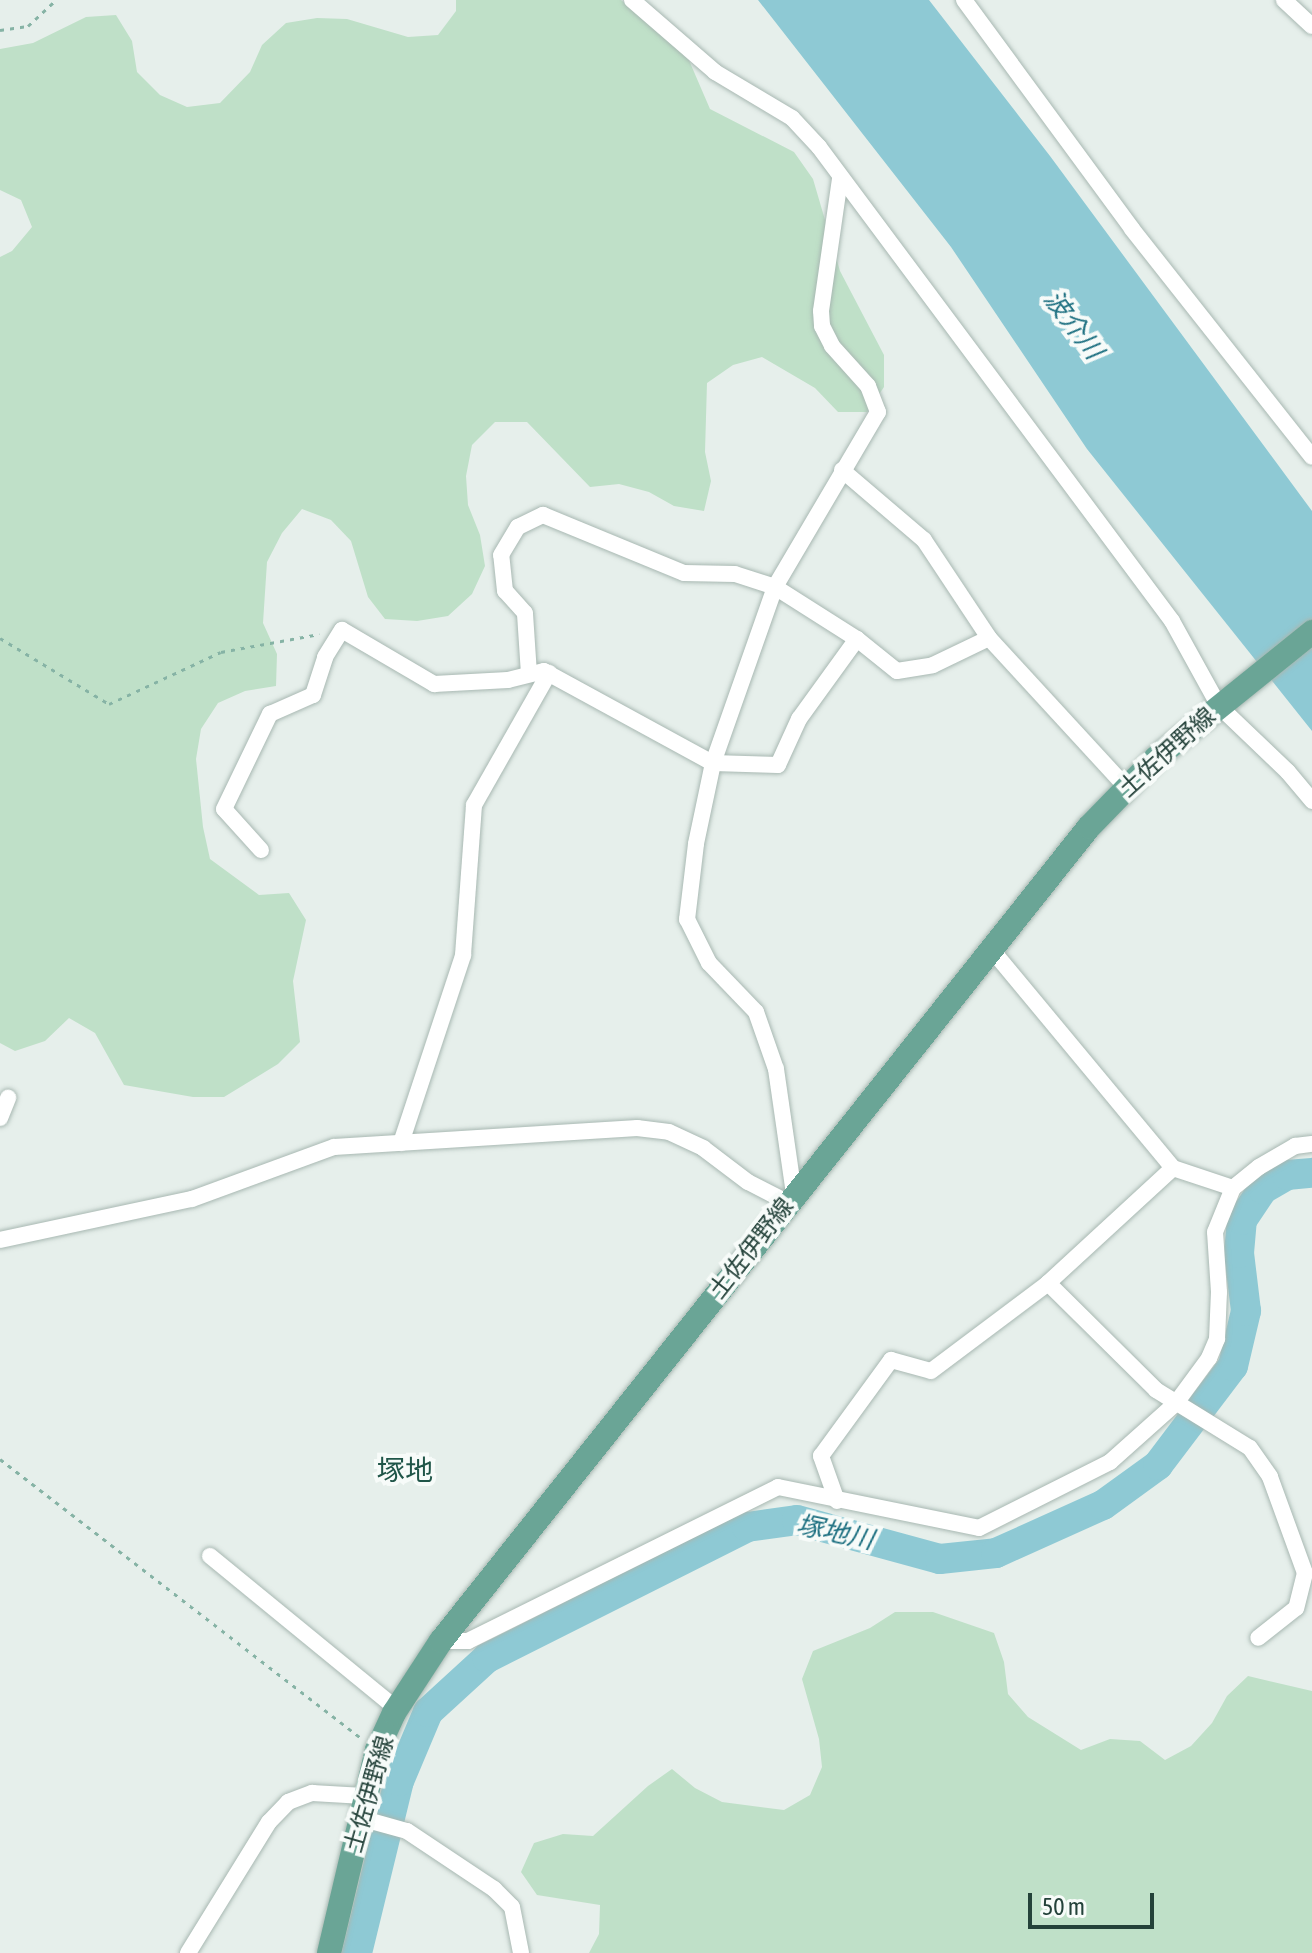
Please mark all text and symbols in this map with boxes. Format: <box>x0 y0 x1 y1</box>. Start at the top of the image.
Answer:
water label: 波介川 <box>1037 284 1109 366</box>
street label: 土佐伊野線 <box>1113 701 1221 803</box>
street label: 土佐伊野線 <box>703 1192 799 1304</box>
district label: 塚地 <box>377 1453 433 1487</box>
water label: 塚地川 <box>794 1510 876 1556</box>
street label: 土佐伊野線 <box>339 1732 399 1856</box>
scale bar <box>1032 1877 1158 1927</box>
text: 50 m <box>1042 1893 1085 1920</box>

